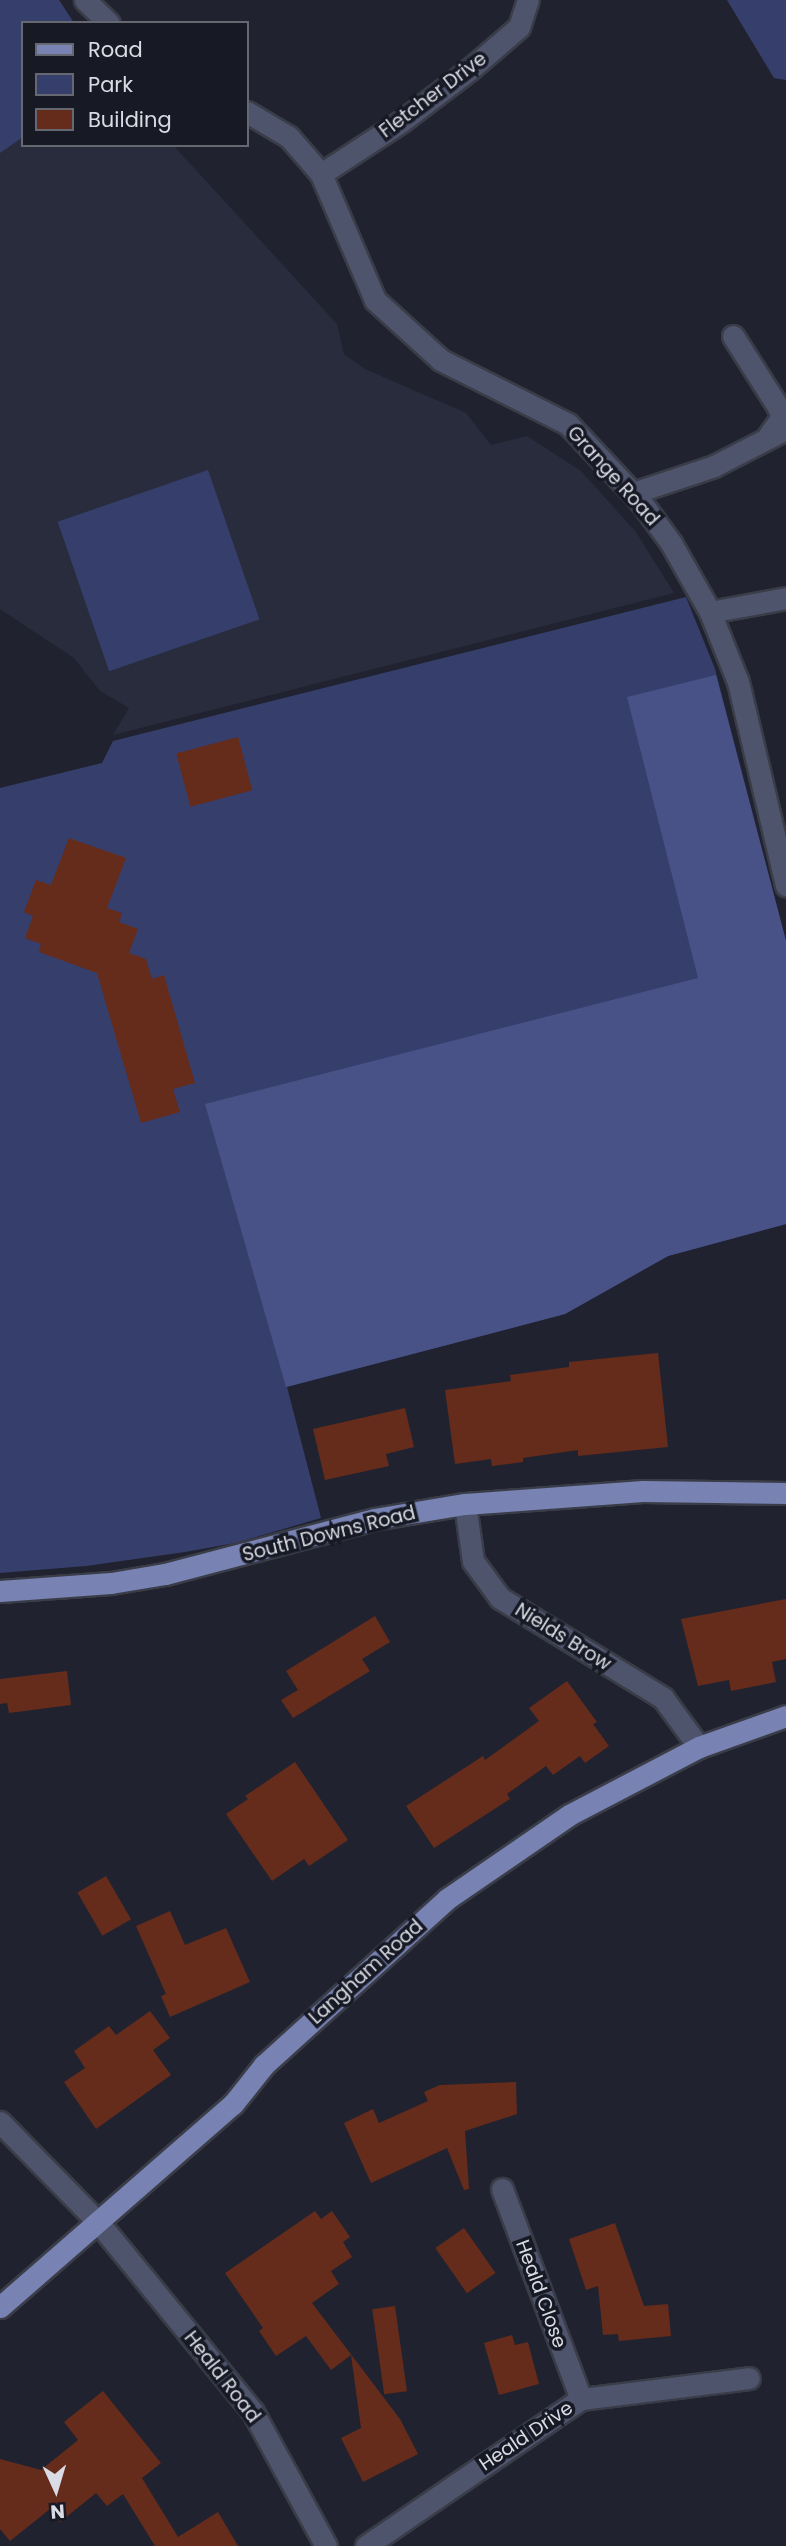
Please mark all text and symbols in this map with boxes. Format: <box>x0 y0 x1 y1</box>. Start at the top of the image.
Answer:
legend <box>21 21 248 147</box>
text: Road <box>88 35 143 64</box>
street label: Fletcher Drive <box>375 47 491 143</box>
text: Park <box>88 70 133 99</box>
text: Building <box>88 105 172 134</box>
street label: Grange Road <box>562 422 664 530</box>
street label: South Downs Road <box>240 1501 418 1567</box>
street label: Nields Brow <box>511 1599 615 1675</box>
street label: Langham Road <box>304 1915 428 2029</box>
street label: Heald Close <box>511 2237 571 2351</box>
street label: Heald Road <box>179 2327 265 2427</box>
street label: Heald Drive <box>475 2396 577 2476</box>
north arrow <box>21 2455 91 2525</box>
text: N <box>49 2497 66 2525</box>

